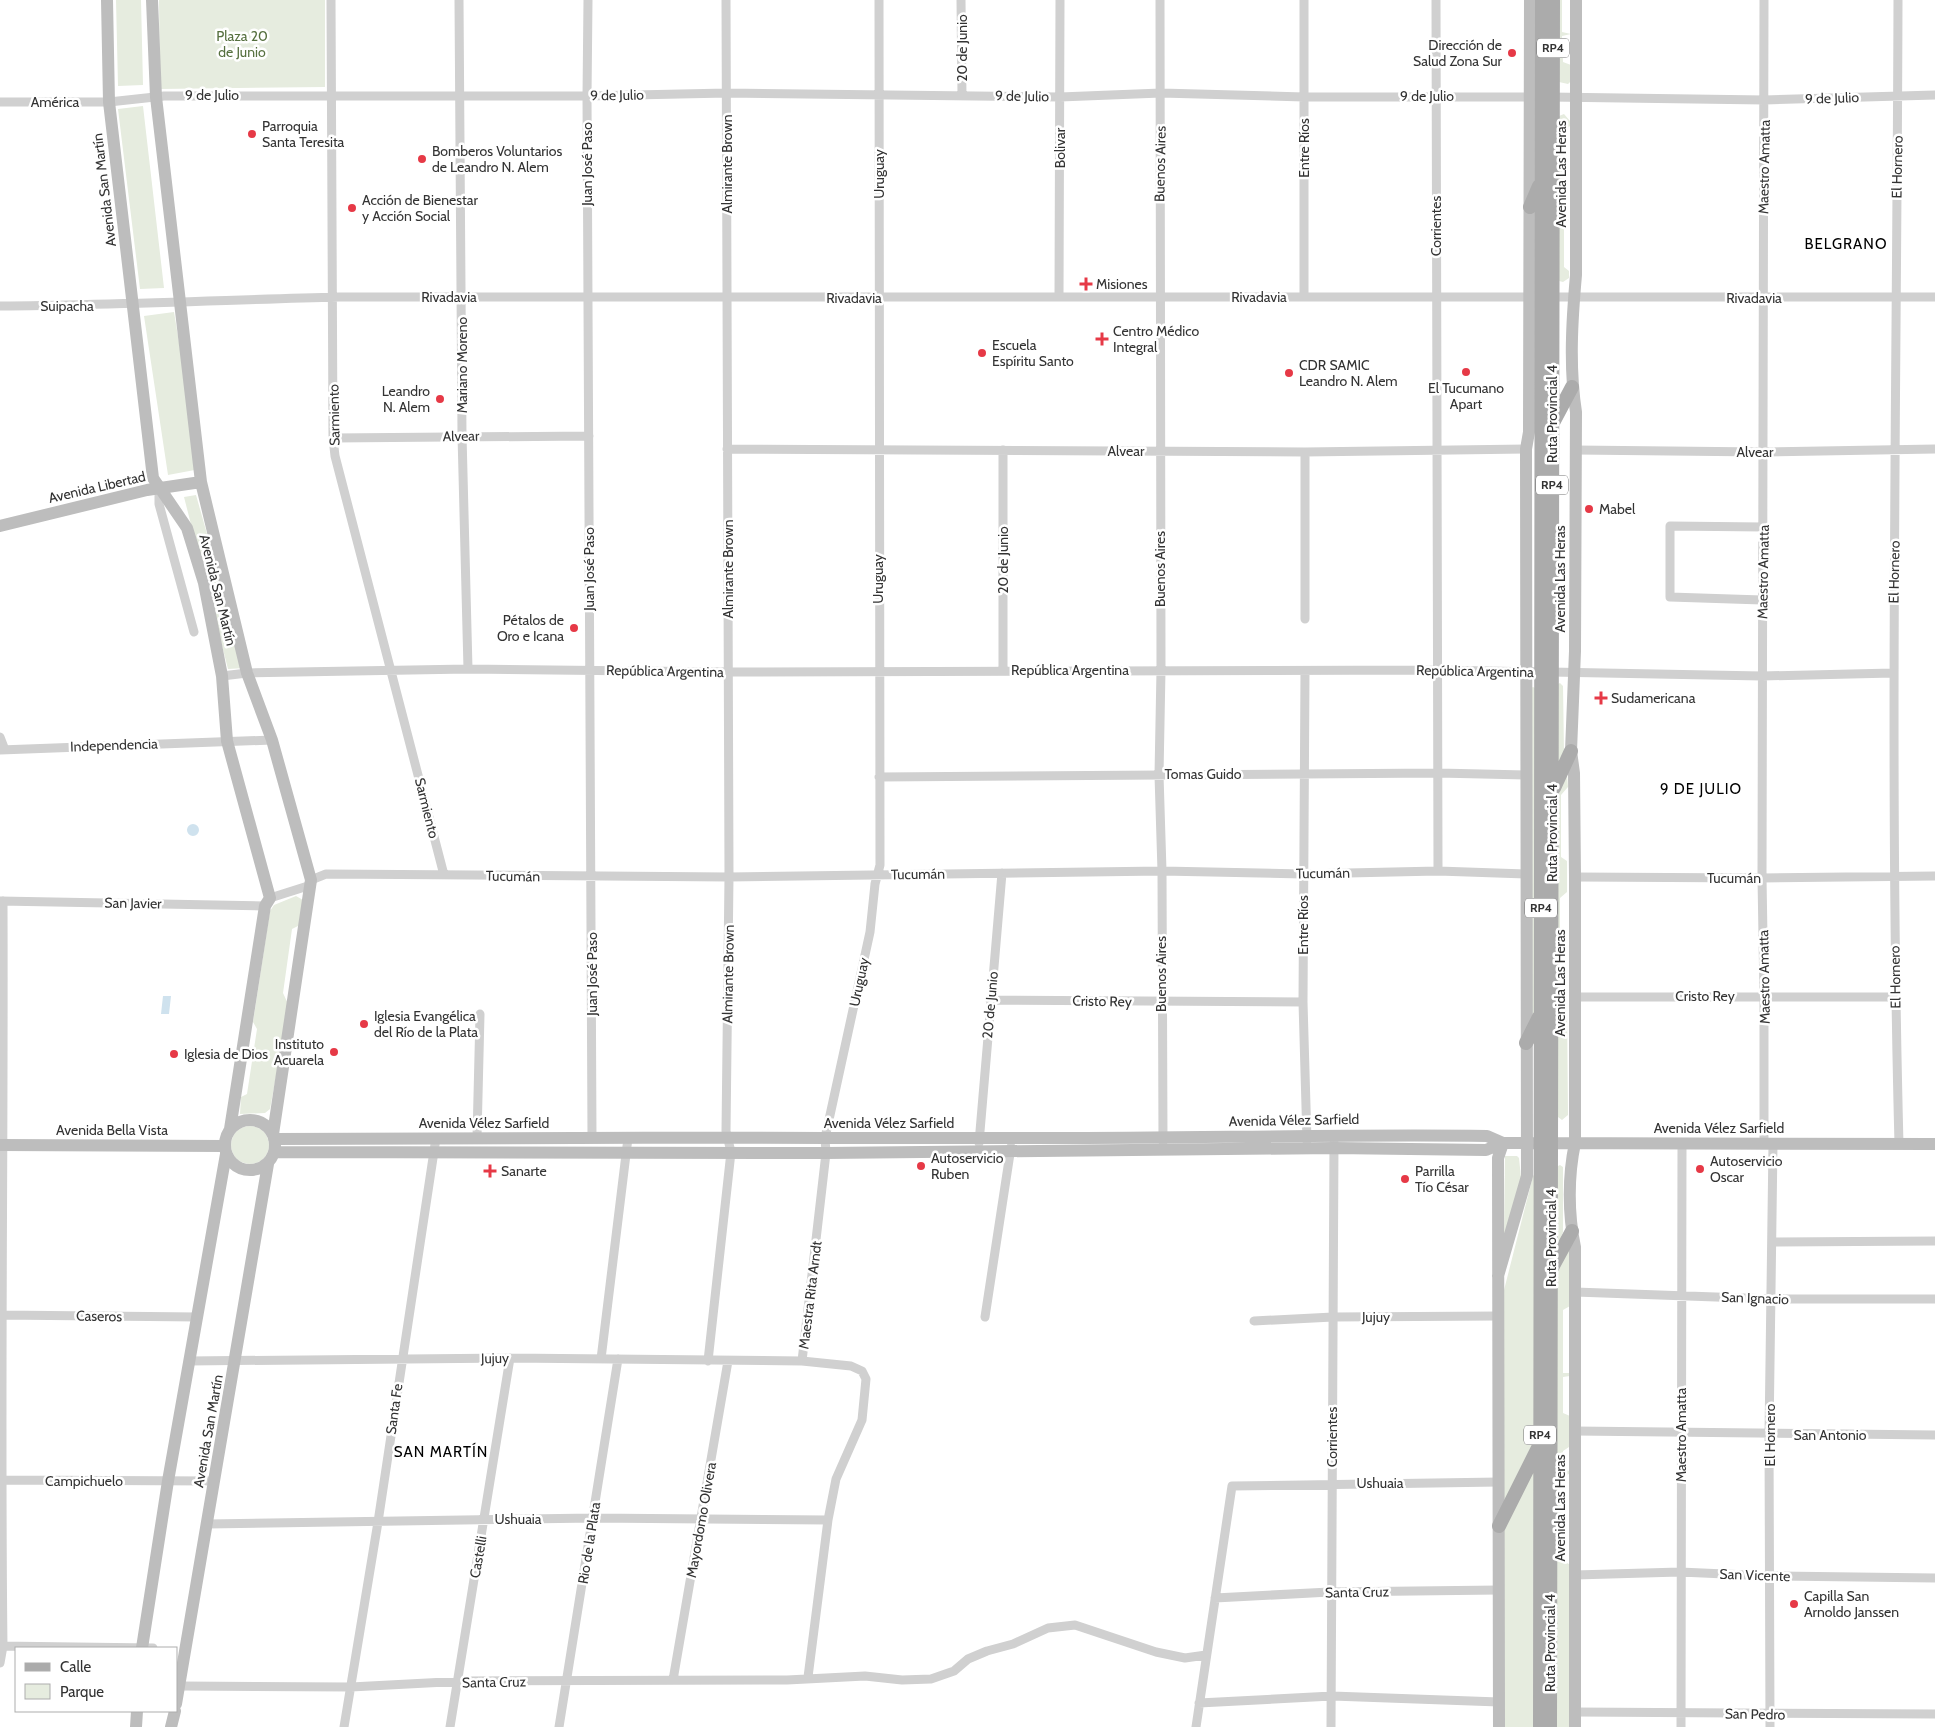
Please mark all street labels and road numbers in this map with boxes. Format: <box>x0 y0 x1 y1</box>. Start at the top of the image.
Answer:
street label: 20 de Junio <box>953 14 971 82</box>
road number: RP4 <box>1537 38 1569 58</box>
street label: 9 de Julio <box>185 86 239 104</box>
street label: 9 de Julio <box>590 86 644 104</box>
street label: 9 de Julio <box>995 87 1049 105</box>
street label: 9 de Julio <box>1400 87 1454 105</box>
street label: 9 de Julio <box>1805 88 1860 108</box>
street label: América <box>31 93 80 111</box>
street label: Almirante Brown <box>718 114 736 213</box>
street label: Entre Ríos <box>1295 118 1313 178</box>
street label: Maestro Amatta <box>1754 119 1774 214</box>
street label: Avenida Las Heras <box>1552 120 1570 227</box>
street label: Juan José Paso <box>578 122 596 207</box>
street label: Buenos Aires <box>1150 126 1170 202</box>
street label: Bolivar <box>1051 127 1069 168</box>
street label: Avenida San Martín <box>88 132 120 248</box>
street label: El Hornero <box>1887 135 1907 199</box>
street label: Uruguay <box>870 149 888 199</box>
street label: Corrientes <box>1427 196 1445 256</box>
street label: Rivadavia <box>421 288 477 306</box>
street label: Rivadavia <box>1231 288 1287 306</box>
street label: Rivadavia <box>826 289 882 307</box>
street label: Rivadavia <box>1726 289 1782 307</box>
street label: Suipacha <box>40 297 94 315</box>
street label: Mariano Moreno <box>453 316 471 413</box>
street label: Ruta Provincial 4 <box>1543 365 1561 463</box>
street label: Sarmiento <box>324 384 344 446</box>
street label: Alvear <box>442 427 480 445</box>
street label: Alvear <box>1108 442 1145 460</box>
street label: Alvear <box>1737 443 1774 461</box>
street label: Avenida Libertad <box>47 467 147 507</box>
road number: RP4 <box>1536 476 1568 494</box>
street label: Almirante Brown <box>719 519 737 618</box>
street label: Maestro Amatta <box>1753 524 1773 619</box>
street label: Avenida Las Heras <box>1551 525 1569 632</box>
street label: 20 de Junio <box>994 526 1012 594</box>
street label: Juan José Paso <box>580 527 598 612</box>
street label: Buenos Aires <box>1151 531 1169 607</box>
street label: Avenida San Martín <box>195 532 241 648</box>
street label: El Hornero <box>1884 540 1904 604</box>
street label: Uruguay <box>869 554 887 604</box>
street label: República Argentina <box>606 661 724 681</box>
street label: República Argentina <box>1011 661 1129 679</box>
street label: República Argentina <box>1416 661 1534 681</box>
street label: Independencia <box>70 734 158 756</box>
street label: Tomas Guido <box>1164 765 1242 783</box>
street label: Sarmiento <box>411 776 443 840</box>
street label: Ruta Provincial 4 <box>1543 784 1561 882</box>
street label: Tucumán <box>1296 864 1350 882</box>
street label: Tucumán <box>891 865 945 883</box>
street label: Tucumán <box>486 867 540 885</box>
street label: Tucumán <box>1707 869 1761 887</box>
street label: San Javier <box>104 894 162 913</box>
street label: Entre Ríos <box>1294 895 1312 955</box>
road number: RP4 <box>1525 898 1557 918</box>
street label: Almirante Brown <box>718 924 738 1024</box>
street label: Avenida Las Heras <box>1551 929 1569 1036</box>
street label: Maestro Amatta <box>1754 929 1774 1024</box>
street label: Juan José Paso <box>583 932 601 1017</box>
street label: Buenos Aires <box>1152 936 1170 1012</box>
street label: El Hornero <box>1885 945 1905 1009</box>
street label: Uruguay <box>845 956 873 1008</box>
street label: 20 de Junio <box>978 970 1002 1039</box>
street label: Cristo Rey <box>1675 987 1735 1005</box>
street label: Cristo Rey <box>1072 991 1132 1011</box>
street label: Avenida Vélez Sarfield <box>1229 1110 1359 1130</box>
street label: Avenida Vélez Sarfield <box>419 1114 549 1132</box>
street label: Avenida Vélez Sarfield <box>824 1114 954 1132</box>
street label: Avenida Vélez Sarfield <box>1654 1119 1784 1137</box>
street label: Avenida Bella Vista <box>56 1121 168 1139</box>
street label: Ruta Provincial 4 <box>1542 1189 1560 1287</box>
street label: Maestra Rita Arndt <box>794 1239 826 1350</box>
street label: San Ignacio <box>1721 1288 1789 1308</box>
street label: Caseros <box>76 1307 122 1325</box>
street label: Jujuy <box>1361 1308 1390 1326</box>
street label: Jujuy <box>480 1349 509 1367</box>
street label: Avenida San Martín <box>189 1373 227 1489</box>
street label: Santa Fe <box>382 1382 406 1436</box>
street label: Maestro Amatta <box>1672 1388 1690 1482</box>
street label: El Hornero <box>1761 1403 1779 1466</box>
street label: Corrientes <box>1323 1407 1341 1467</box>
road number: RP4 <box>1524 1426 1556 1444</box>
street label: San Antonio <box>1793 1426 1867 1444</box>
street label: Avenida Las Heras <box>1551 1454 1569 1561</box>
street label: Mayordomo Olivera <box>682 1460 720 1579</box>
street label: Campichuelo <box>45 1472 123 1490</box>
street label: Ushuaia <box>1356 1474 1404 1492</box>
street label: Rio de la Plata <box>574 1500 604 1585</box>
street label: Ushuaia <box>494 1510 542 1528</box>
street label: Castelli <box>465 1534 491 1580</box>
street label: San Vicente <box>1719 1565 1791 1585</box>
street label: Santa Cruz <box>1325 1582 1390 1602</box>
street label: Ruta Provincial 4 <box>1541 1594 1559 1692</box>
street label: Santa Cruz <box>462 1672 527 1692</box>
street label: San Pedro <box>1725 1704 1786 1724</box>

